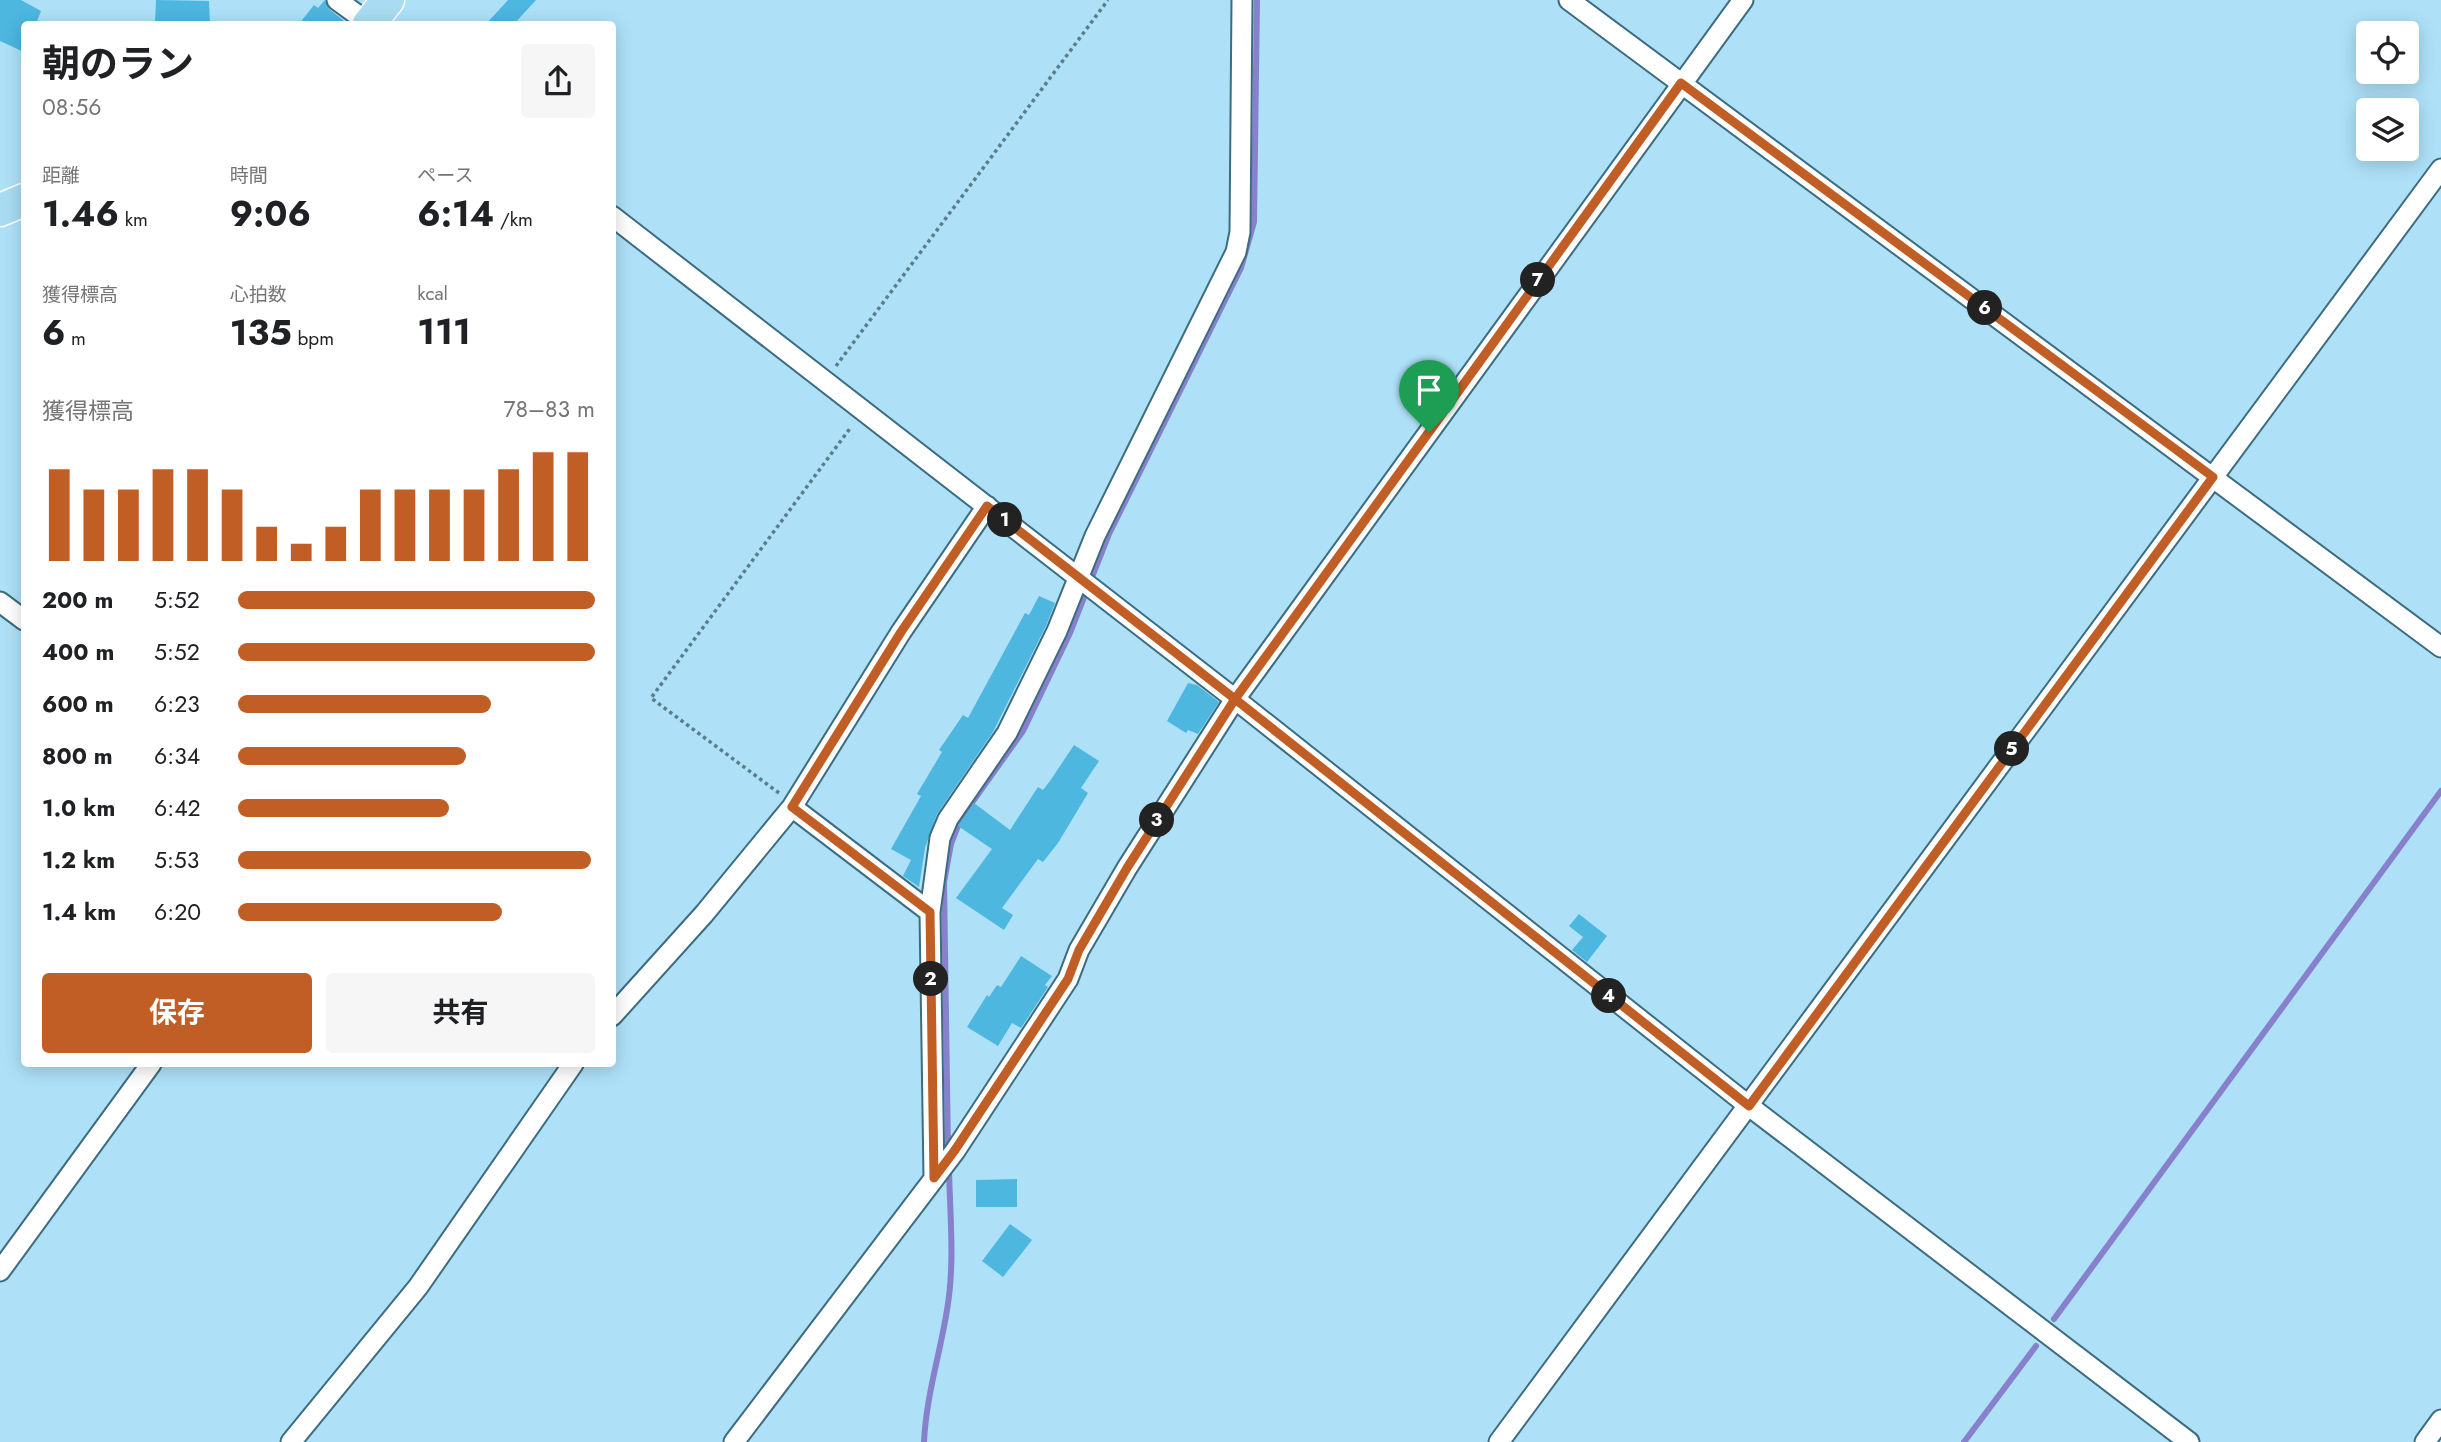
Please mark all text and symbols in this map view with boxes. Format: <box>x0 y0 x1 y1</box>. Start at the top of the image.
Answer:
map controls <box>2356 21 2419 161</box>
button: locate <box>2356 21 2419 84</box>
text: 朝のラン <box>42 36 194 91</box>
button: share <box>521 44 595 118</box>
text: 08:56 <box>42 90 101 124</box>
button: layers <box>2356 98 2419 161</box>
text: 距離 <box>42 162 80 189</box>
text: 時間 <box>230 162 268 189</box>
text: ペース <box>417 162 473 189</box>
text: 1.46 <box>42 189 119 239</box>
text: 9:06 <box>230 189 311 239</box>
text: 6:14 <box>417 189 494 239</box>
text: km <box>119 206 148 233</box>
text: /km <box>494 206 533 233</box>
pin: 7 <box>1520 262 1556 298</box>
text: 7 <box>1532 266 1543 293</box>
text: kcal <box>417 280 448 307</box>
text: 獲得標高 <box>42 281 118 308</box>
text: 心拍数 <box>230 281 287 308</box>
pin: 6 <box>1968 290 2002 326</box>
text: 6 <box>1978 294 1991 321</box>
text: 111 <box>417 307 471 357</box>
text: 6 <box>42 308 65 358</box>
text: 135 <box>230 308 292 358</box>
text: m <box>65 325 86 352</box>
text: bpm <box>292 325 334 352</box>
pin <box>1399 360 1459 432</box>
icon: arrive <box>1410 371 1448 409</box>
text: 78–83 m <box>503 392 595 426</box>
text: 獲得標高 <box>42 394 134 428</box>
pin: 1 <box>988 503 1023 538</box>
text: 1 <box>1000 506 1009 533</box>
text: 200 m <box>42 583 113 617</box>
text: 5:52 <box>154 583 200 617</box>
text: 400 m <box>42 635 114 669</box>
text: 5:52 <box>154 635 200 669</box>
text: 600 m <box>42 687 114 721</box>
text: 6:23 <box>154 687 200 721</box>
pin: 5 <box>1994 732 2030 766</box>
text: 5 <box>2005 735 2018 762</box>
text: 800 m <box>42 739 113 773</box>
text: 6:34 <box>154 739 200 773</box>
text: 1.0 km <box>42 791 115 825</box>
text: 6:42 <box>154 791 201 825</box>
pin: 3 <box>1140 802 1174 838</box>
text: 3 <box>1151 806 1162 833</box>
text: 1.2 km <box>42 843 115 877</box>
text: 5:53 <box>154 843 199 877</box>
text: 1.4 km <box>42 895 116 929</box>
text: 6:20 <box>154 895 201 929</box>
pin: 2 <box>914 962 948 996</box>
text: 2 <box>924 965 937 992</box>
button: 保存 <box>42 973 312 1053</box>
button: 共有 <box>326 973 595 1053</box>
pin: 4 <box>1592 978 1626 1014</box>
text: 4 <box>1602 982 1615 1009</box>

